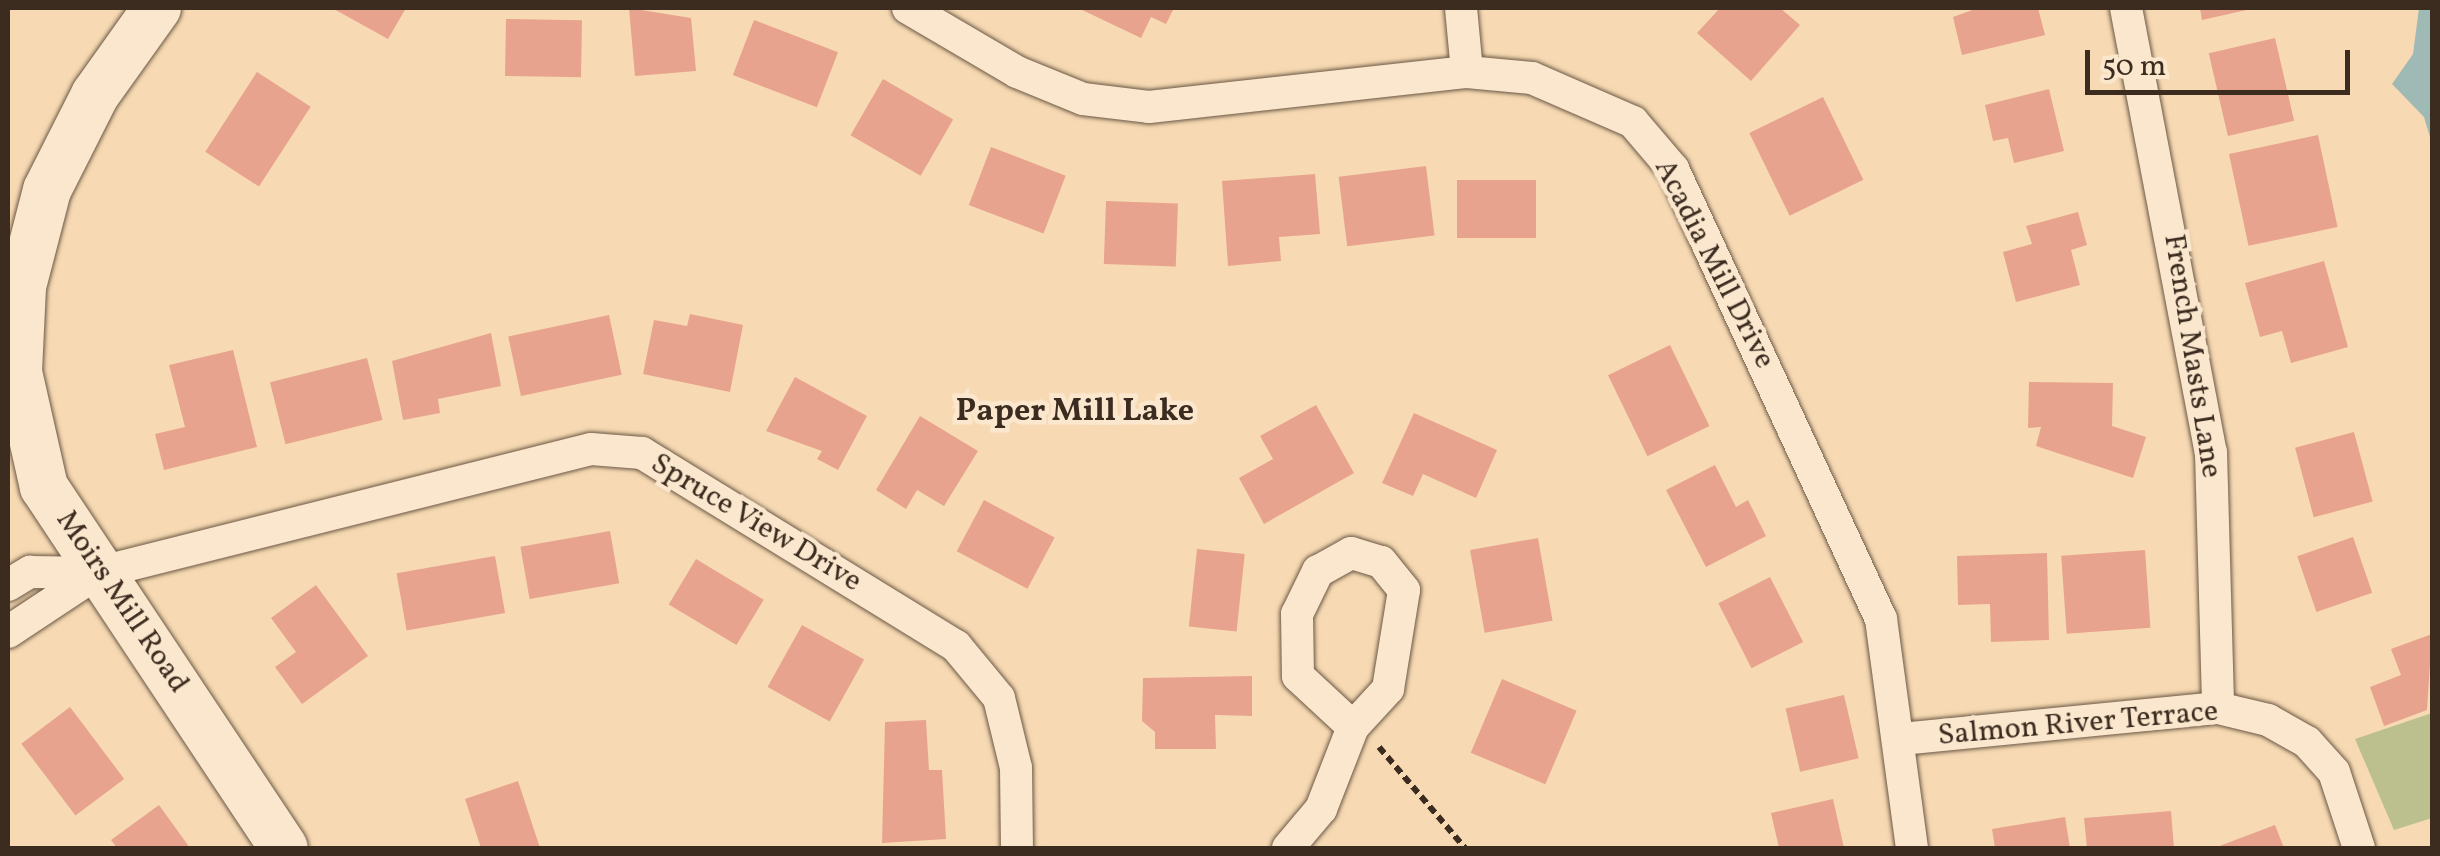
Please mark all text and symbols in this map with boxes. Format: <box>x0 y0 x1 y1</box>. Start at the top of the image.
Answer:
scale bar <box>2090 30 2355 92</box>
text: 50 m <box>2102 46 2166 88</box>
street label: Acadia Mill Drive <box>1646 153 1782 375</box>
street label: French Masts Lane <box>2155 232 2229 480</box>
district label: Paper Mill Lake <box>956 393 1194 431</box>
street label: Spruce View Drive <box>643 445 869 601</box>
street label: Moirs Mill Road <box>48 504 196 700</box>
street label: Salmon River Terrace <box>1936 694 2220 754</box>

